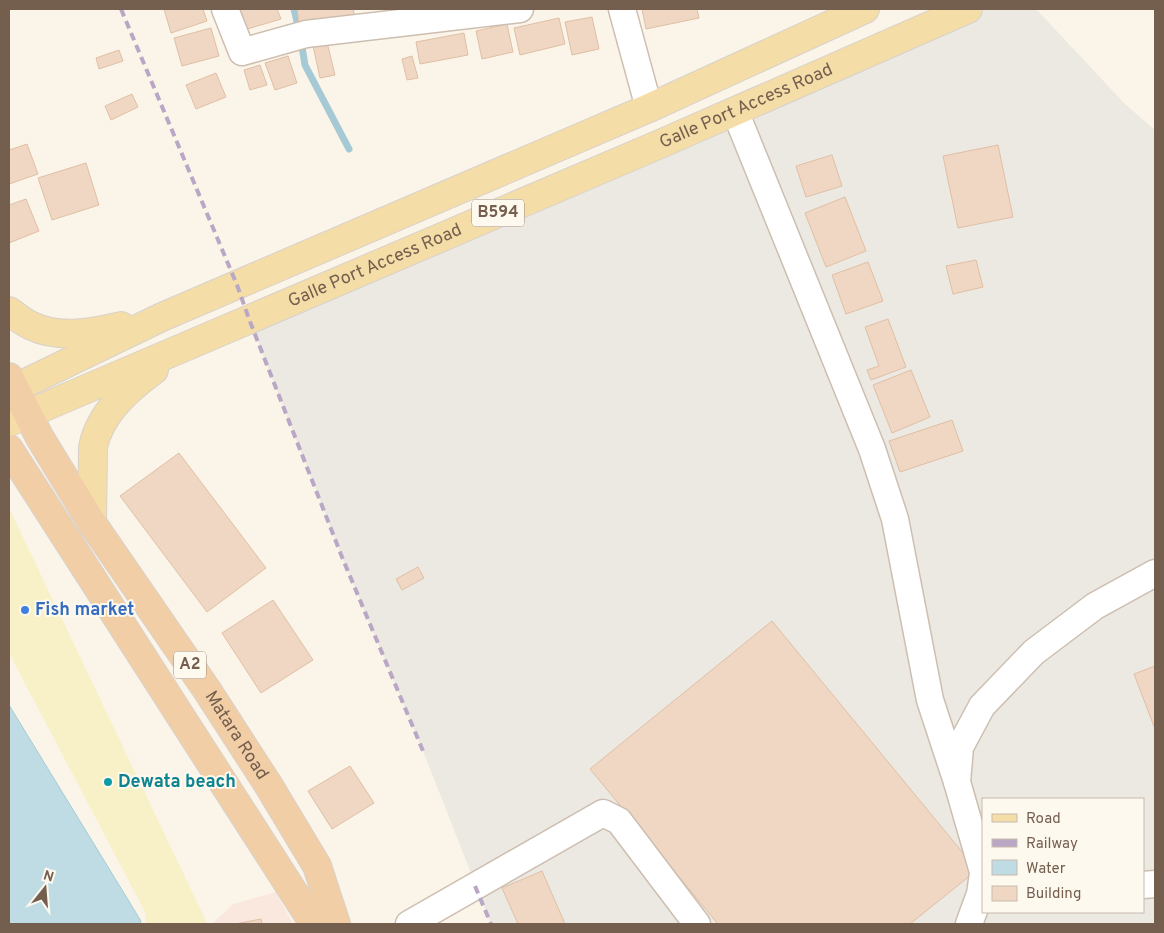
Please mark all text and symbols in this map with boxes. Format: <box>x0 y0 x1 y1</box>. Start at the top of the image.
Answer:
street label: Galle Port Access Road <box>656 58 836 154</box>
road number: B594 <box>472 200 524 227</box>
street label: Galle Port Access Road <box>285 218 465 313</box>
place label: Fish market <box>35 599 134 622</box>
marker: Fish market <box>19 604 31 616</box>
road number: A2 <box>174 652 206 678</box>
street label: Matara Road <box>199 687 274 784</box>
place label: Dewata beach <box>118 771 236 794</box>
marker: Dewata beach <box>102 776 114 788</box>
legend <box>982 798 1144 913</box>
text: Road <box>1026 810 1061 829</box>
text: Railway <box>1026 835 1078 854</box>
text: Water <box>1026 860 1066 879</box>
north arrow <box>20 863 70 913</box>
text: N <box>41 867 56 887</box>
text: Building <box>1026 885 1081 904</box>

